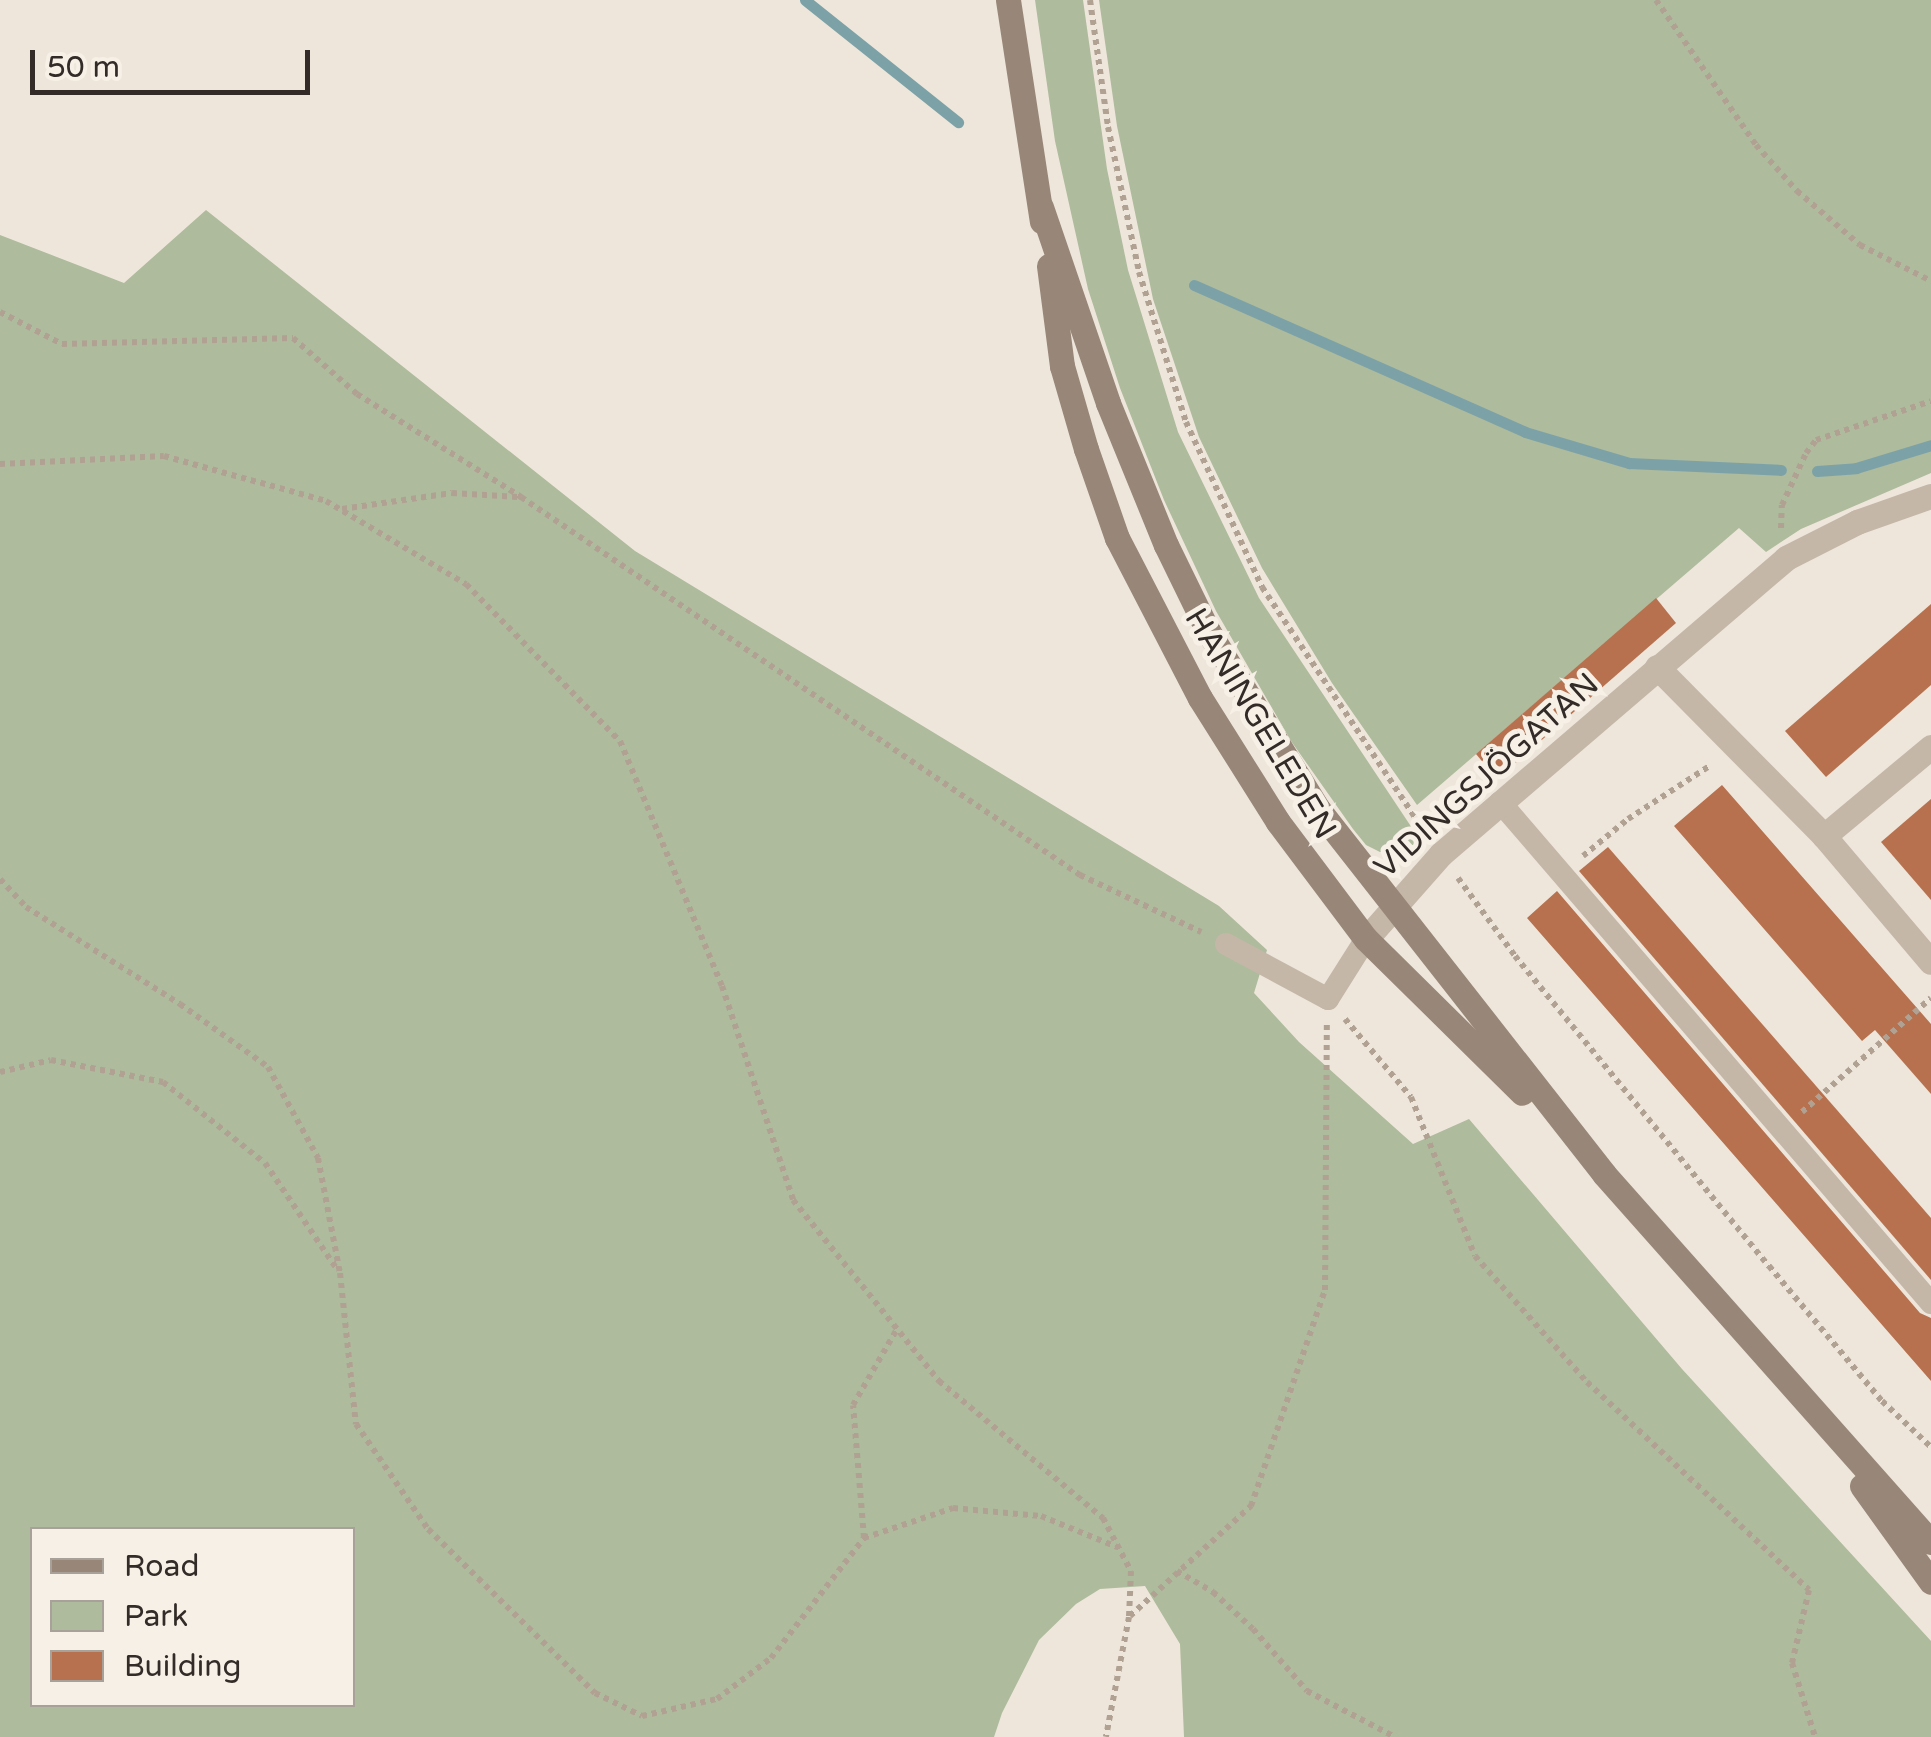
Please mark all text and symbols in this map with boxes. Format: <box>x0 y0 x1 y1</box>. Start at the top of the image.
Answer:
scale bar <box>35 30 315 92</box>
text: 50 m <box>47 49 120 86</box>
street label: HANINGELEDEN <box>1176 602 1344 846</box>
street label: VIDINGSJÖGATAN <box>1367 665 1607 887</box>
legend <box>30 1527 355 1707</box>
text: Road <box>124 1548 199 1585</box>
text: Park <box>124 1598 188 1635</box>
text: Building <box>124 1648 241 1685</box>

